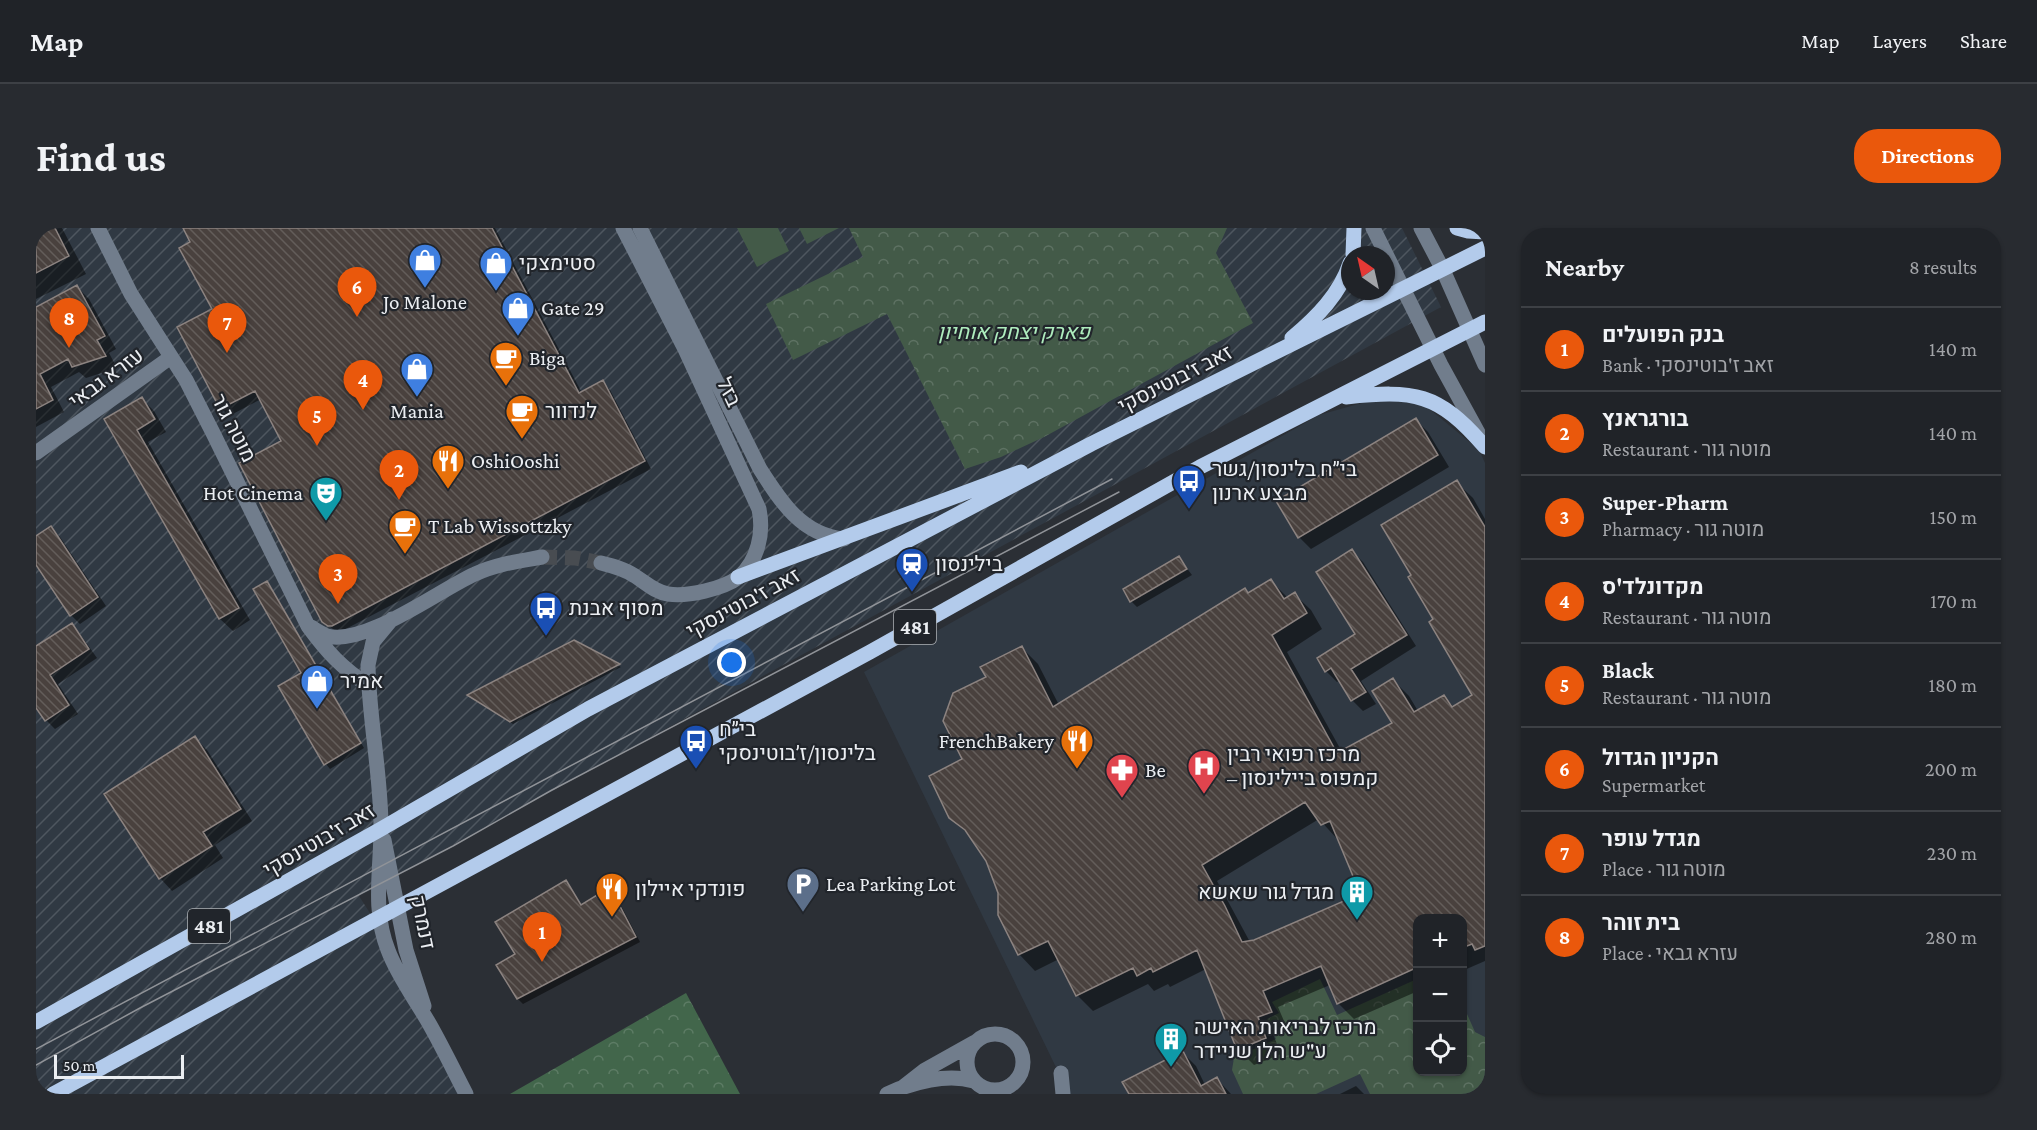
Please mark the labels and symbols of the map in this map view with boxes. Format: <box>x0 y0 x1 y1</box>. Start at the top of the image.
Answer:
shop icon: Jo Malone <box>407 242 443 289</box>
shop icon: סטימצקי <box>478 245 514 292</box>
north arrow <box>1341 246 1395 300</box>
place label: סטימצקי <box>519 251 596 275</box>
pin: 6 <box>338 268 376 317</box>
place label: Jo Malone <box>381 290 467 314</box>
shop icon: Gate 29 <box>500 290 536 337</box>
place label: Gate 29 <box>541 296 605 320</box>
pin: 8 <box>50 298 88 348</box>
pin: 7 <box>208 304 246 353</box>
park label: פארק יצחק אוחיון <box>938 320 1092 344</box>
cafe icon: Biga <box>488 340 524 387</box>
street label: זאב ז'בוטינסקי <box>1114 340 1236 418</box>
street label: עזרא גבאי <box>64 343 148 413</box>
place label: Biga <box>529 346 566 370</box>
shop icon: Mania <box>399 351 435 398</box>
pin: 4 <box>344 360 382 410</box>
street label: בזל <box>712 374 746 410</box>
street label: מוטה גור <box>207 390 261 466</box>
cafe icon: לנדוור <box>504 393 540 440</box>
pin: 5 <box>298 396 336 446</box>
place label: Mania <box>390 399 444 423</box>
place label: לנדוור <box>545 399 597 423</box>
restaurant icon: OshiOoshi <box>430 443 466 490</box>
place label: OshiOoshi <box>471 449 560 473</box>
pin: 2 <box>380 450 418 500</box>
place label: בי״ח בלינסון/גשר מבצע ארנון <box>1212 457 1357 505</box>
bus stop icon: בי״ח בלינסון/גשר מבצע ארנון <box>1171 463 1207 510</box>
theatre icon: Hot Cinema <box>308 475 344 522</box>
place label: Hot Cinema <box>203 481 303 505</box>
cafe icon: T Lab Wissottzky <box>387 508 423 555</box>
place label: T Lab Wissottzky <box>428 514 572 538</box>
station icon: בילינסון <box>894 546 930 593</box>
place label: בילינסון <box>935 552 1003 576</box>
pin: 3 <box>318 554 358 604</box>
street label: זאב ז'בוטינסקי <box>682 563 804 643</box>
bus stop icon: מסוף אבנת <box>528 590 564 637</box>
place label: מסוף אבנת <box>569 596 664 620</box>
road number: 481 <box>894 610 936 644</box>
your location <box>717 648 746 677</box>
shop icon: אמיר <box>299 663 335 710</box>
place label: אמיר <box>340 669 383 693</box>
place label: בי״ח בלינסון/ז׳בוטינסקי <box>719 717 876 765</box>
bus stop icon: בי״ח בלינסון/ז׳בוטינסקי <box>678 723 714 770</box>
restaurant icon: FrenchBakery <box>1059 723 1095 770</box>
place label: FrenchBakery <box>939 729 1054 753</box>
place label: מרכז רפואי רבין – קמפוס ביילינסון <box>1227 742 1378 790</box>
hospital icon: מרכז רפואי רבין – קמפוס ביילינסון <box>1186 748 1222 795</box>
pharmacy icon: Be <box>1104 752 1140 799</box>
place label: Be <box>1145 758 1166 782</box>
street label: זאב ז'בוטינסקי <box>259 798 379 882</box>
parking icon: Lea Parking Lot <box>785 866 821 913</box>
restaurant icon: פונדקי איילון <box>594 871 630 918</box>
place label: Lea Parking Lot <box>826 872 956 896</box>
building icon: מגדל גור שאשא <box>1339 874 1375 921</box>
place label: פונדקי איילון <box>635 877 745 901</box>
place label: מגדל גור שאשא <box>1198 880 1334 904</box>
street label: דנמרק <box>406 892 440 952</box>
road number: 481 <box>188 909 230 943</box>
pin: 1 <box>522 912 562 962</box>
place label: מרכז לבריאות האישה ע"ש הלן שניידר <box>1194 1015 1377 1063</box>
building icon: מרכז לבריאות האישה ע"ש הלן שניידר <box>1153 1021 1189 1068</box>
scale bar <box>54 1052 184 1080</box>

